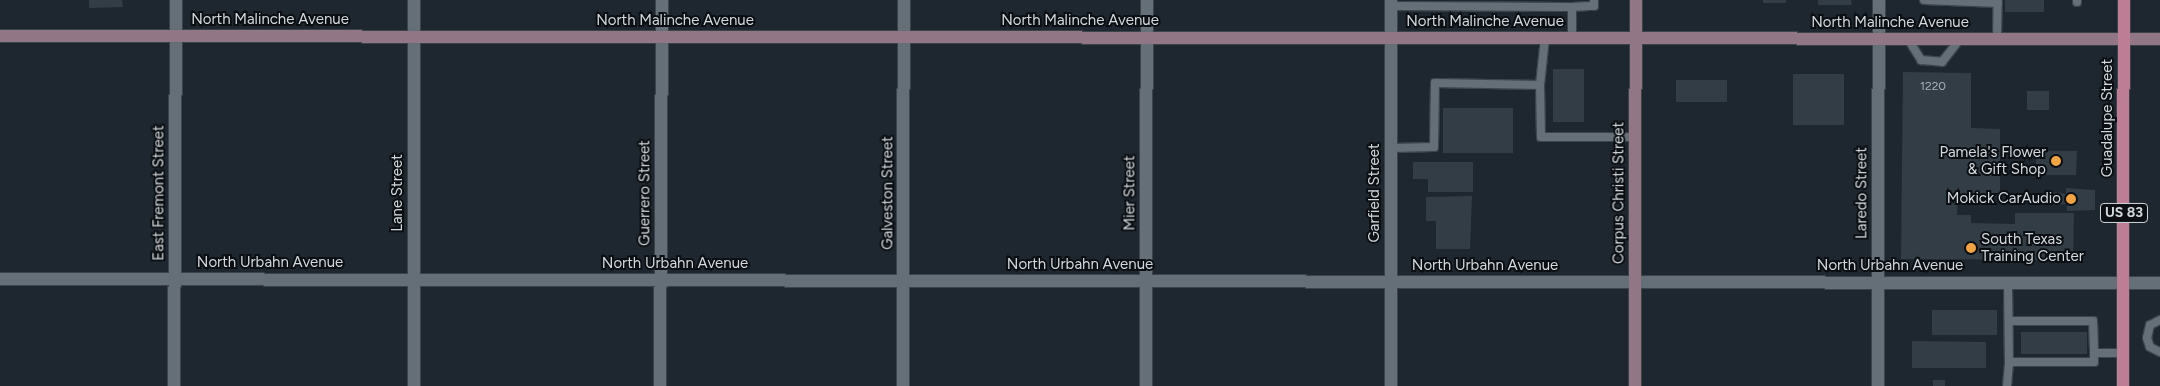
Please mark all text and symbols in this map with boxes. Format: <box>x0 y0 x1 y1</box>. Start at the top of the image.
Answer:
street label: North Malinche Avenue <box>191 11 349 29</box>
street label: North Malinche Avenue <box>596 12 754 30</box>
street label: North Malinche Avenue <box>1001 12 1159 30</box>
street label: North Malinche Avenue <box>1406 13 1564 31</box>
street label: North Malinche Avenue <box>1811 14 1969 32</box>
street label: Guadalupe Street <box>2099 59 2117 177</box>
house number: 1220 <box>1920 80 1946 94</box>
street label: Corpus Christi Street <box>1610 122 1628 264</box>
street label: East Fremont Street <box>150 125 168 261</box>
street label: Galveston Street <box>879 136 897 250</box>
street label: Guerrero Street <box>636 140 654 246</box>
street label: Garfield Street <box>1366 143 1384 243</box>
place label: Pamela's Flower & Gift Shop <box>1939 143 2046 178</box>
street label: Laredo Street <box>1853 147 1871 239</box>
street label: Lane Street <box>389 154 407 232</box>
street label: Mier Street <box>1121 155 1139 231</box>
marker: Pamela's Flower & Gift Shop <box>2050 155 2062 167</box>
place label: Mokick CarAudio <box>1947 190 2061 208</box>
marker: Mokick CarAudio <box>2065 193 2077 205</box>
road number: US 83 <box>2099 202 2149 224</box>
place label: South Texas Training Center <box>1981 230 2084 265</box>
marker: South Texas Training Center <box>1965 242 1977 254</box>
street label: North Urbahn Avenue <box>197 254 343 272</box>
street label: North Urbahn Avenue <box>602 255 748 273</box>
street label: North Urbahn Avenue <box>1007 256 1153 274</box>
street label: North Urbahn Avenue <box>1412 257 1558 275</box>
street label: North Urbahn Avenue <box>1817 257 1963 275</box>

